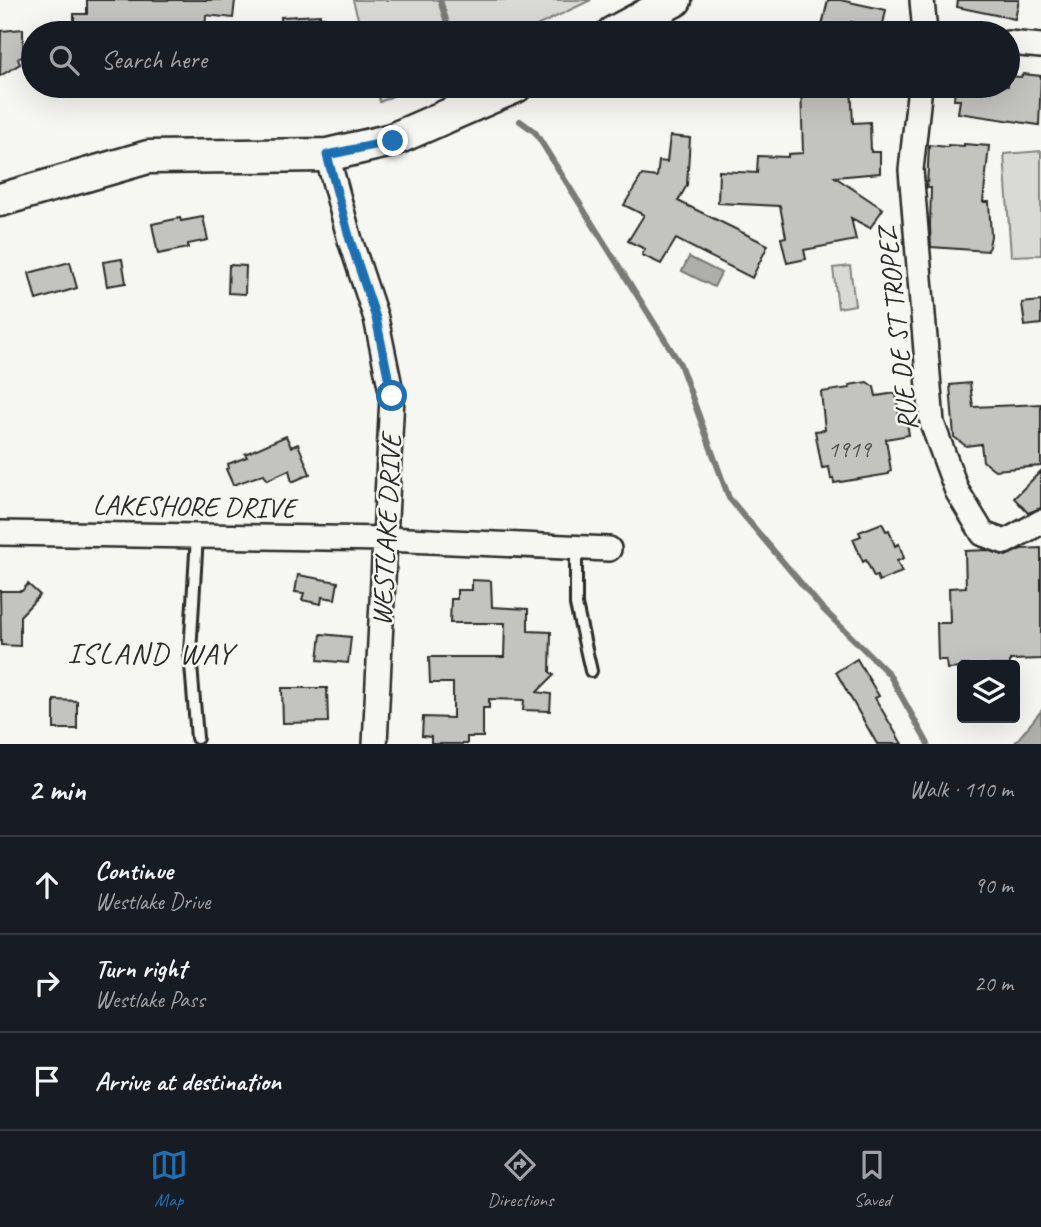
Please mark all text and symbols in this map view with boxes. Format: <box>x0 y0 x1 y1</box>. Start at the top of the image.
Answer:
search box <box>21 21 1020 98</box>
icon: search <box>45 41 83 79</box>
text: Search here <box>101 43 207 76</box>
route end <box>377 125 408 156</box>
street label: RUE DE ST TROPEZ <box>868 221 925 432</box>
route start <box>376 380 407 411</box>
street label: WESTLAKE DRIVE <box>364 430 409 627</box>
house number: 1919 <box>827 434 873 464</box>
street label: LAKESHORE DRIVE <box>92 487 299 525</box>
district label: ISLAND WAY <box>68 634 238 672</box>
map controls <box>957 660 1020 723</box>
button: layers <box>957 660 1020 723</box>
text: 2 min <box>28 771 85 809</box>
text: Walk · 110 m <box>909 775 1013 804</box>
text: Continue <box>95 854 173 887</box>
icon: ahead <box>28 866 66 904</box>
text: 90 m <box>974 871 1013 900</box>
text: Westlake Drive <box>95 887 210 916</box>
text: Turn right <box>95 952 186 985</box>
icon: right <box>28 964 66 1002</box>
text: 20 m <box>974 969 1013 998</box>
text: Westlake Pass <box>95 985 205 1014</box>
icon: arrive <box>28 1062 66 1100</box>
text: Arrive at destination <box>95 1065 281 1098</box>
tab: Map <box>150 1146 188 1212</box>
tab: Directions <box>487 1146 554 1212</box>
tab: Saved <box>853 1146 891 1212</box>

